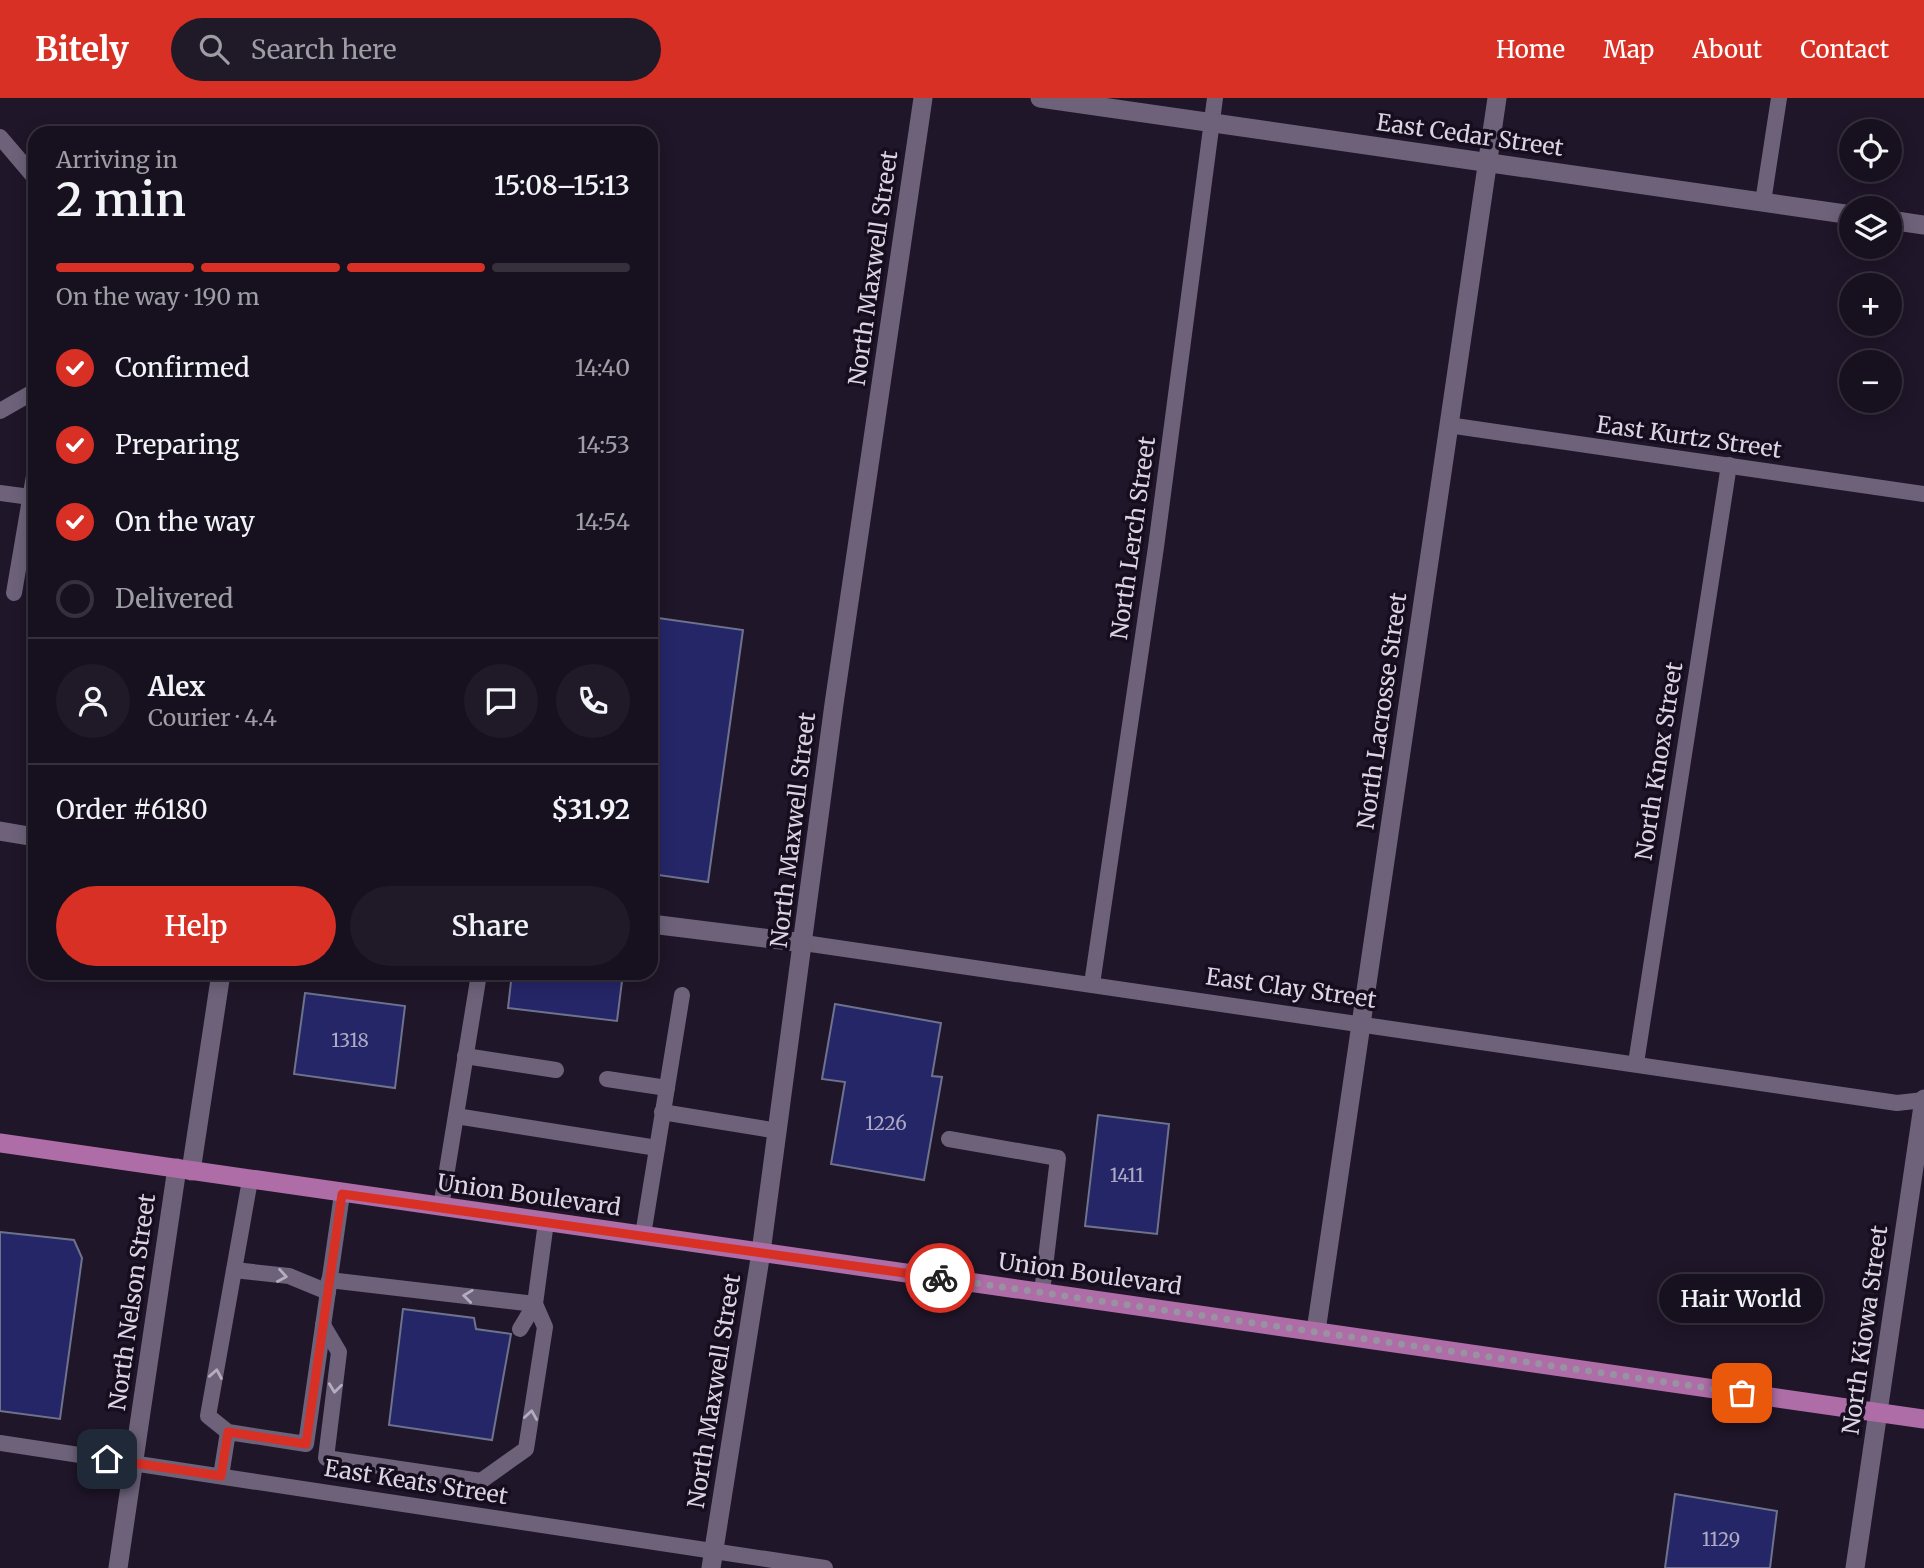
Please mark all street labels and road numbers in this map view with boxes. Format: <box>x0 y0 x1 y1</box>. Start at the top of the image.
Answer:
street label: East Cedar Street <box>1375 107 1565 162</box>
street label: North Maxwell Street <box>842 149 903 387</box>
street label: East Kurtz Street <box>1595 409 1784 464</box>
street label: North Lerch Street <box>1104 435 1161 641</box>
street label: North Lacrosse Street <box>1351 591 1412 831</box>
street label: North Knox Street <box>1629 660 1689 862</box>
street label: North Maxwell Street <box>764 711 821 949</box>
street label: East Clay Street <box>1204 961 1378 1014</box>
street label: Union Boulevard <box>435 1167 623 1222</box>
street label: North Nelson Street <box>102 1192 161 1412</box>
street label: North Kiowa Street <box>1835 1223 1894 1436</box>
street label: Union Boulevard <box>996 1246 1184 1301</box>
street label: North Maxwell Street <box>681 1272 746 1510</box>
street label: East Keats Street <box>322 1453 510 1510</box>

